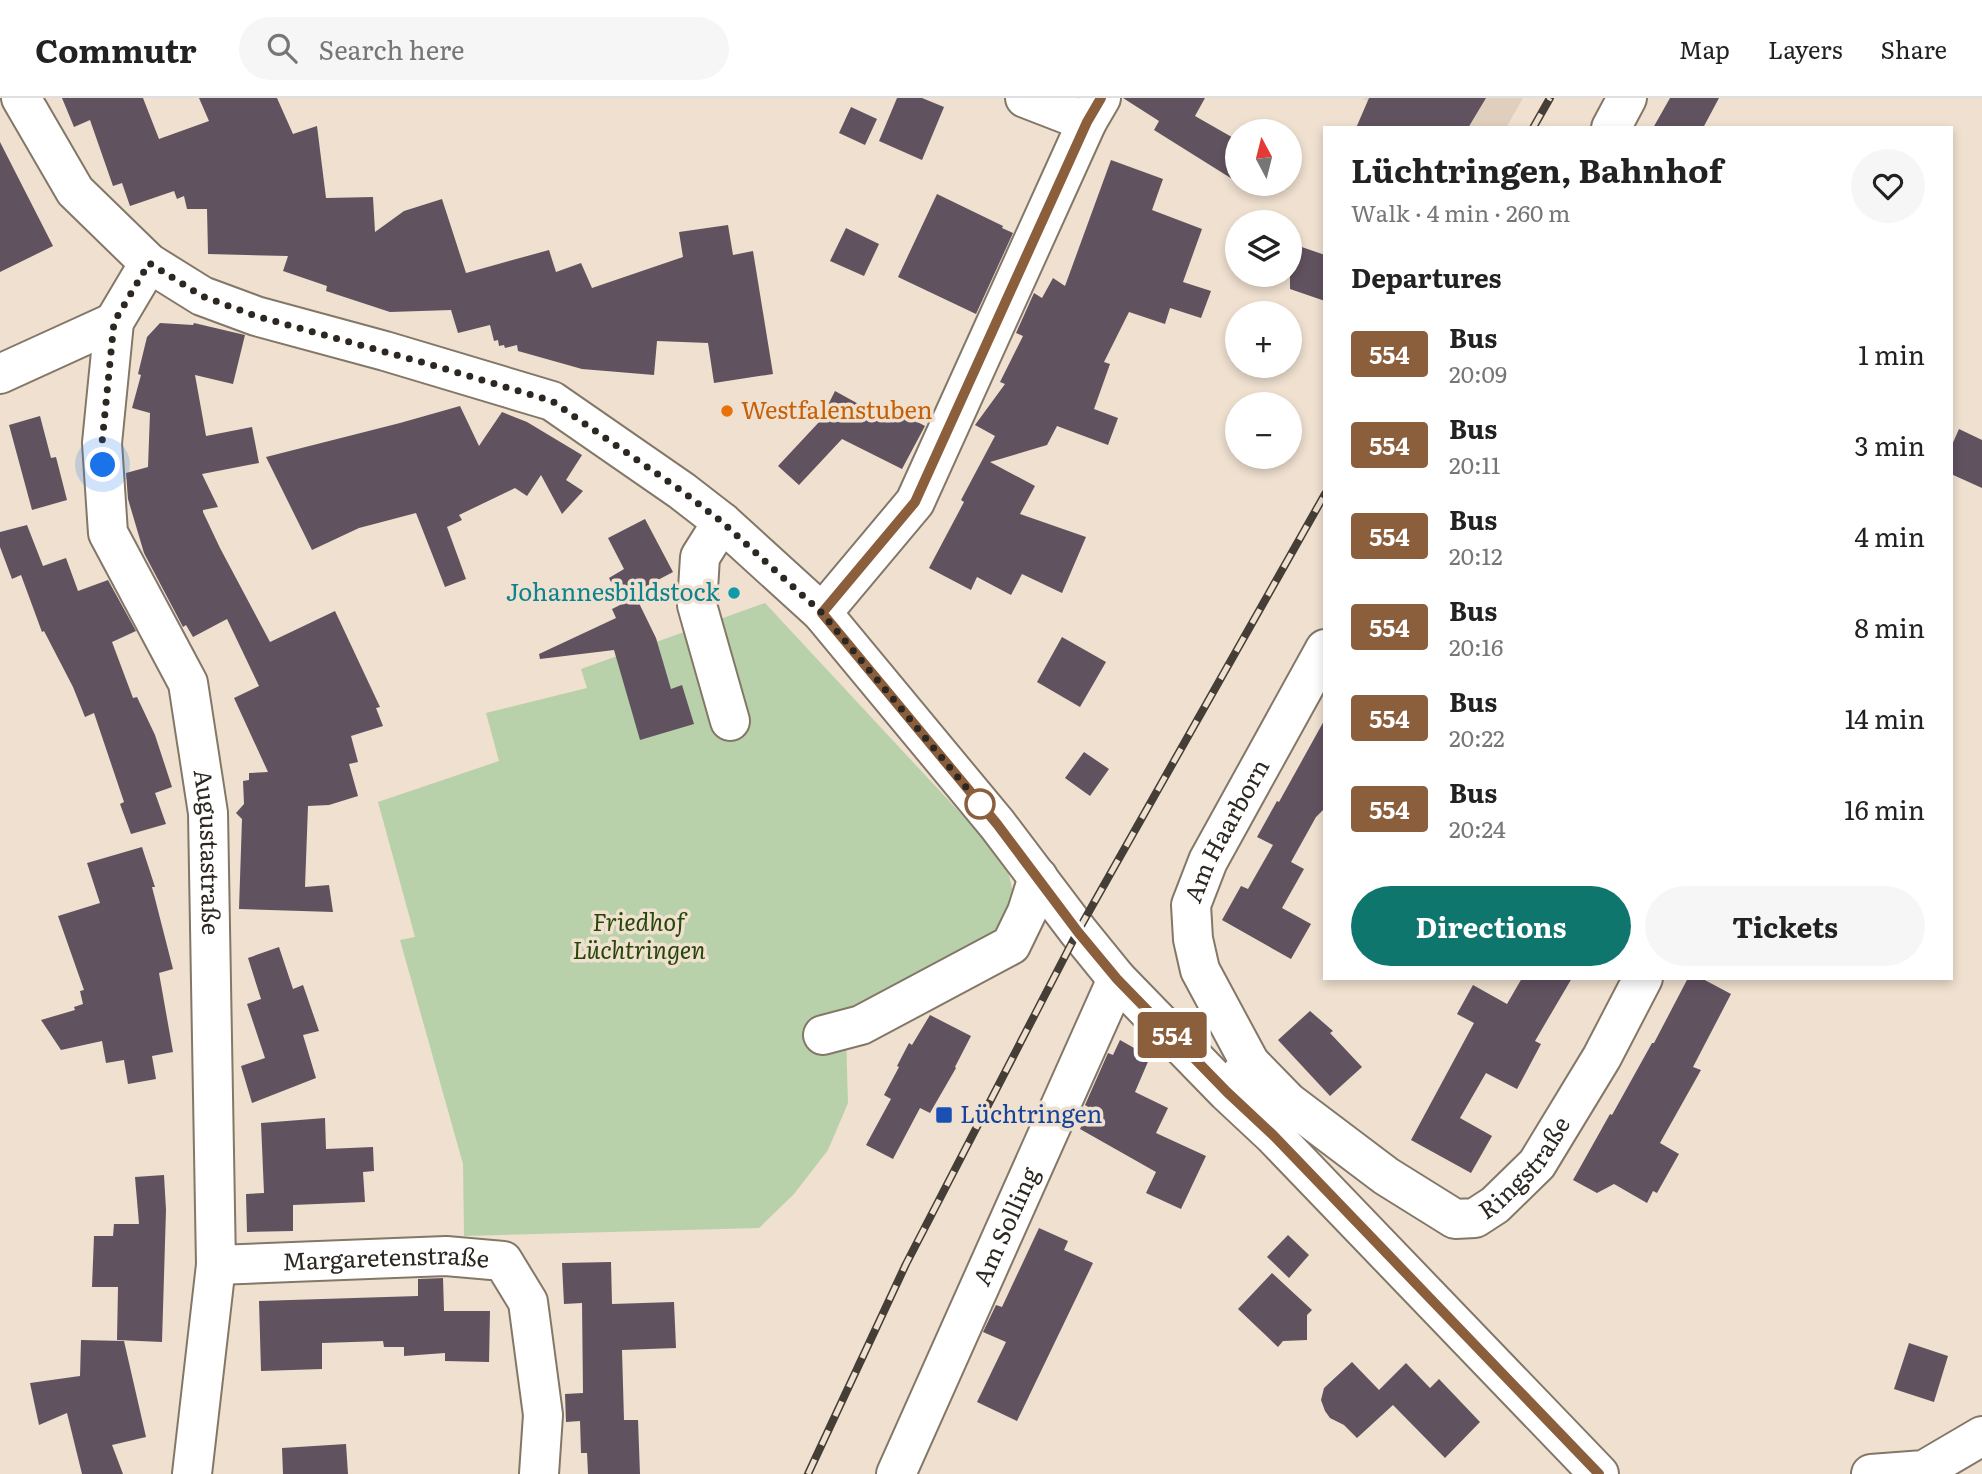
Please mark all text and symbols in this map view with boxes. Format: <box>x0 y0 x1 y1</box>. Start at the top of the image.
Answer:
search box <box>239 17 729 80</box>
text: Commutr <box>35 24 197 73</box>
icon: search <box>263 29 301 67</box>
text: Search here <box>319 29 464 68</box>
text: Map <box>1679 31 1730 66</box>
text: Layers <box>1768 31 1842 66</box>
text: Share <box>1880 31 1947 66</box>
north arrow <box>1225 119 1302 196</box>
map controls <box>1225 119 1302 469</box>
text: Lüchtringen, Bahnhof <box>1351 144 1723 193</box>
button: heart <box>1851 149 1925 223</box>
text: Walk · 4 min · 260 m <box>1351 195 1570 229</box>
button: layers <box>1225 210 1302 287</box>
text: Departures <box>1351 257 1502 296</box>
button: + <box>1225 301 1302 378</box>
text: Bus <box>1449 317 1497 356</box>
text: 1 min <box>1858 334 1925 373</box>
text: 554 <box>1369 336 1410 371</box>
text: 20:09 <box>1449 356 1507 390</box>
place label: Westfalenstuben <box>741 391 933 426</box>
button: − <box>1225 392 1302 469</box>
marker: Westfalenstuben <box>719 403 735 419</box>
text: Bus <box>1449 408 1497 447</box>
text: 3 min <box>1855 425 1925 464</box>
text: 554 <box>1369 427 1410 462</box>
your location <box>85 447 120 482</box>
text: 20:11 <box>1449 447 1500 481</box>
text: Bus <box>1449 499 1497 538</box>
text: 4 min <box>1854 516 1925 555</box>
text: 554 <box>1369 518 1410 553</box>
text: 20:12 <box>1449 538 1503 572</box>
place label: Johannesbildstock <box>506 573 720 608</box>
marker: Johannesbildstock <box>726 585 742 601</box>
text: Bus <box>1449 590 1497 629</box>
text: 8 min <box>1854 607 1925 646</box>
text: 554 <box>1369 609 1410 644</box>
text: 20:16 <box>1449 629 1503 663</box>
text: Bus <box>1449 681 1497 720</box>
text: 14 min <box>1845 698 1925 737</box>
text: 554 <box>1369 700 1410 735</box>
text: 20:22 <box>1449 720 1505 754</box>
street label: Am Haarborn <box>1174 751 1276 907</box>
street label: Augustastraße <box>186 766 230 935</box>
text: Bus <box>1449 772 1497 811</box>
unlabelled marker <box>965 789 995 819</box>
text: 16 min <box>1844 789 1925 828</box>
text: 554 <box>1369 791 1410 826</box>
text: 20:24 <box>1449 811 1506 845</box>
button: Directions <box>1351 886 1631 966</box>
button: Tickets <box>1645 886 1925 966</box>
park label: Friedhof Lüchtringen <box>573 903 705 966</box>
line badge: 554 <box>1132 1012 1212 1058</box>
text: 554 <box>1152 1017 1192 1052</box>
place label: Lüchtringen <box>960 1095 1103 1130</box>
marker: Lüchtringen <box>934 1105 954 1125</box>
street label: Ringstraße <box>1471 1109 1577 1226</box>
street label: Am Solling <box>962 1160 1046 1291</box>
street label: Margaretenstraße <box>282 1236 491 1277</box>

